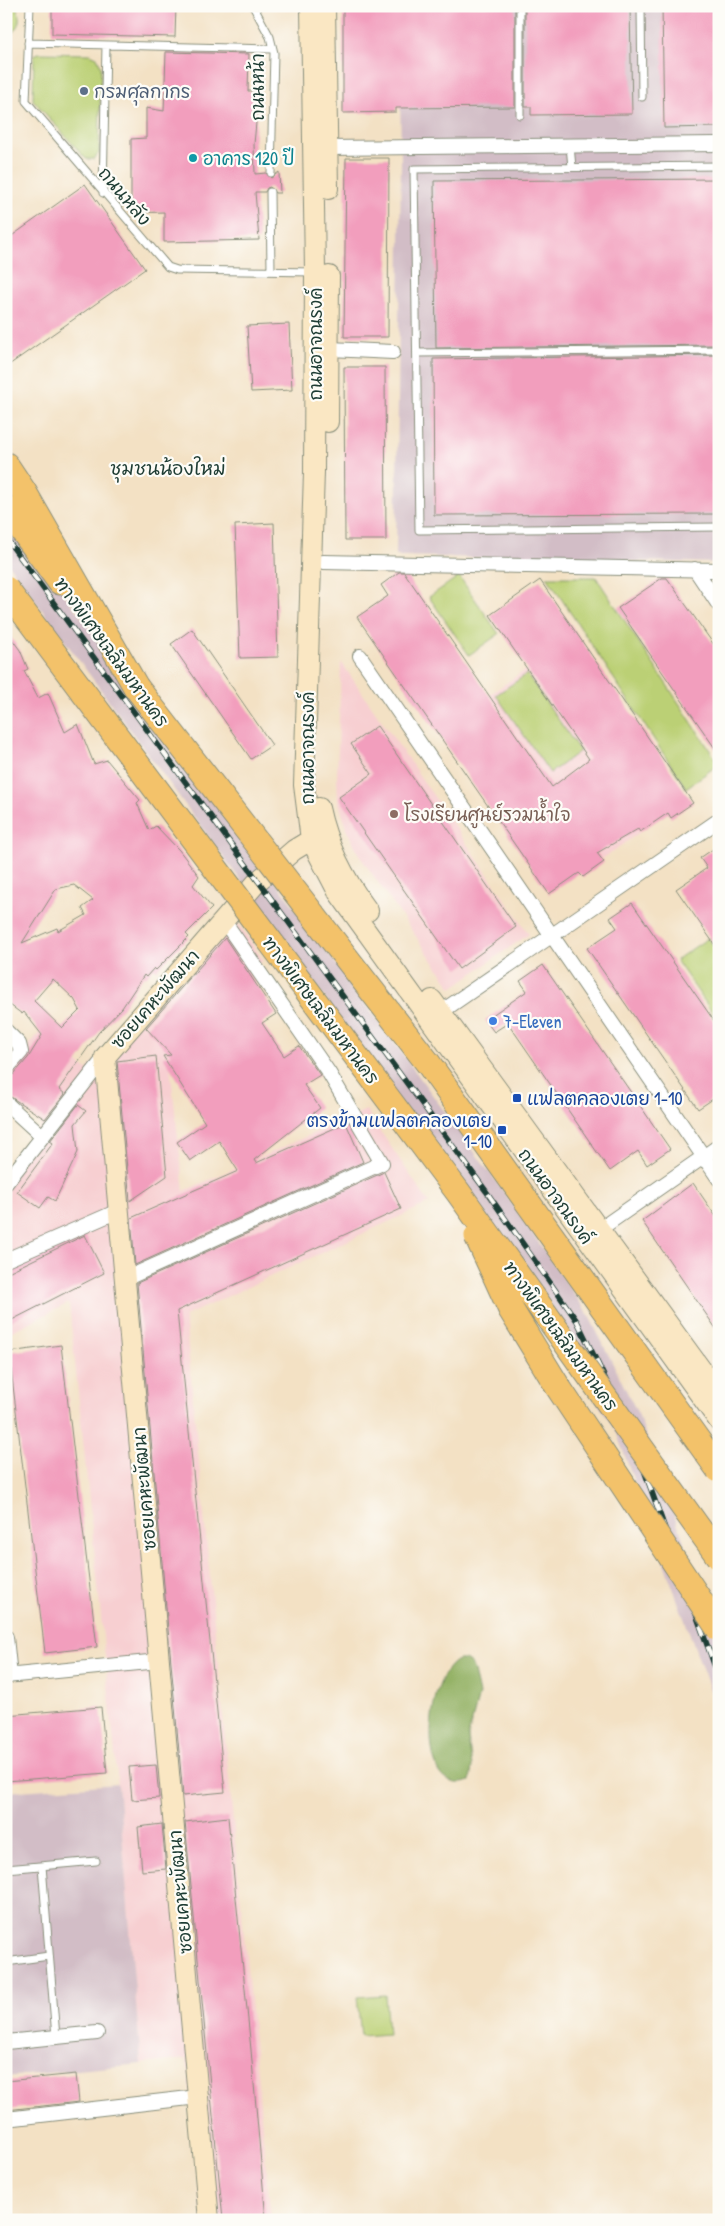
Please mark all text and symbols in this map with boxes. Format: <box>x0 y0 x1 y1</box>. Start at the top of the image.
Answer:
street label: ถนนหน้า <box>245 53 270 121</box>
place label: กรมศุลกากร <box>94 79 190 106</box>
marker: กรมศุลกากร <box>78 85 90 97</box>
place label: อาคาร 120 ปี <box>203 146 295 171</box>
marker: อาคาร 120 ปี <box>187 152 199 164</box>
street label: ถนนหลัง <box>93 161 157 231</box>
street label: ถนนอาจณรงค์ <box>303 287 328 401</box>
district label: ชุมชนน้องใหม่ <box>110 455 226 483</box>
street label: ทางพิเศษเฉลิมมหานคร <box>49 572 175 732</box>
street label: ถนนอาจณรงค์ <box>295 691 320 805</box>
place label: โรงเรียนศูนย์รวมน้ำใจ <box>404 798 570 829</box>
marker: โรงเรียนศูนย์รวมน้ำใจ <box>388 808 400 820</box>
street label: ทางพิเศษเฉลิมมหานคร <box>257 931 385 1089</box>
street label: ซอยเคหะพัฒนา <box>105 944 205 1054</box>
place label: 7-Eleven <box>503 1009 562 1034</box>
marker: 7-Eleven <box>487 1015 499 1027</box>
place label: แฟลตคลองเตย 1-10 <box>527 1086 683 1111</box>
marker: แฟลตคลองเตย 1-10 <box>511 1092 523 1104</box>
place label: ตรงข้ามแฟลตคลองเตย 1-10 <box>306 1108 492 1154</box>
marker: ตรงข้ามแฟลตคลองเตย 1-10 <box>496 1124 508 1136</box>
street label: ถนนอาจณรงค์ <box>513 1143 599 1249</box>
street label: ทางพิเศษเฉลิมมหานคร <box>498 1256 624 1416</box>
street label: ซอยเคหะพัฒนา <box>126 1426 162 1552</box>
street label: ซอยเคหะพัฒนา <box>162 1829 198 1955</box>

